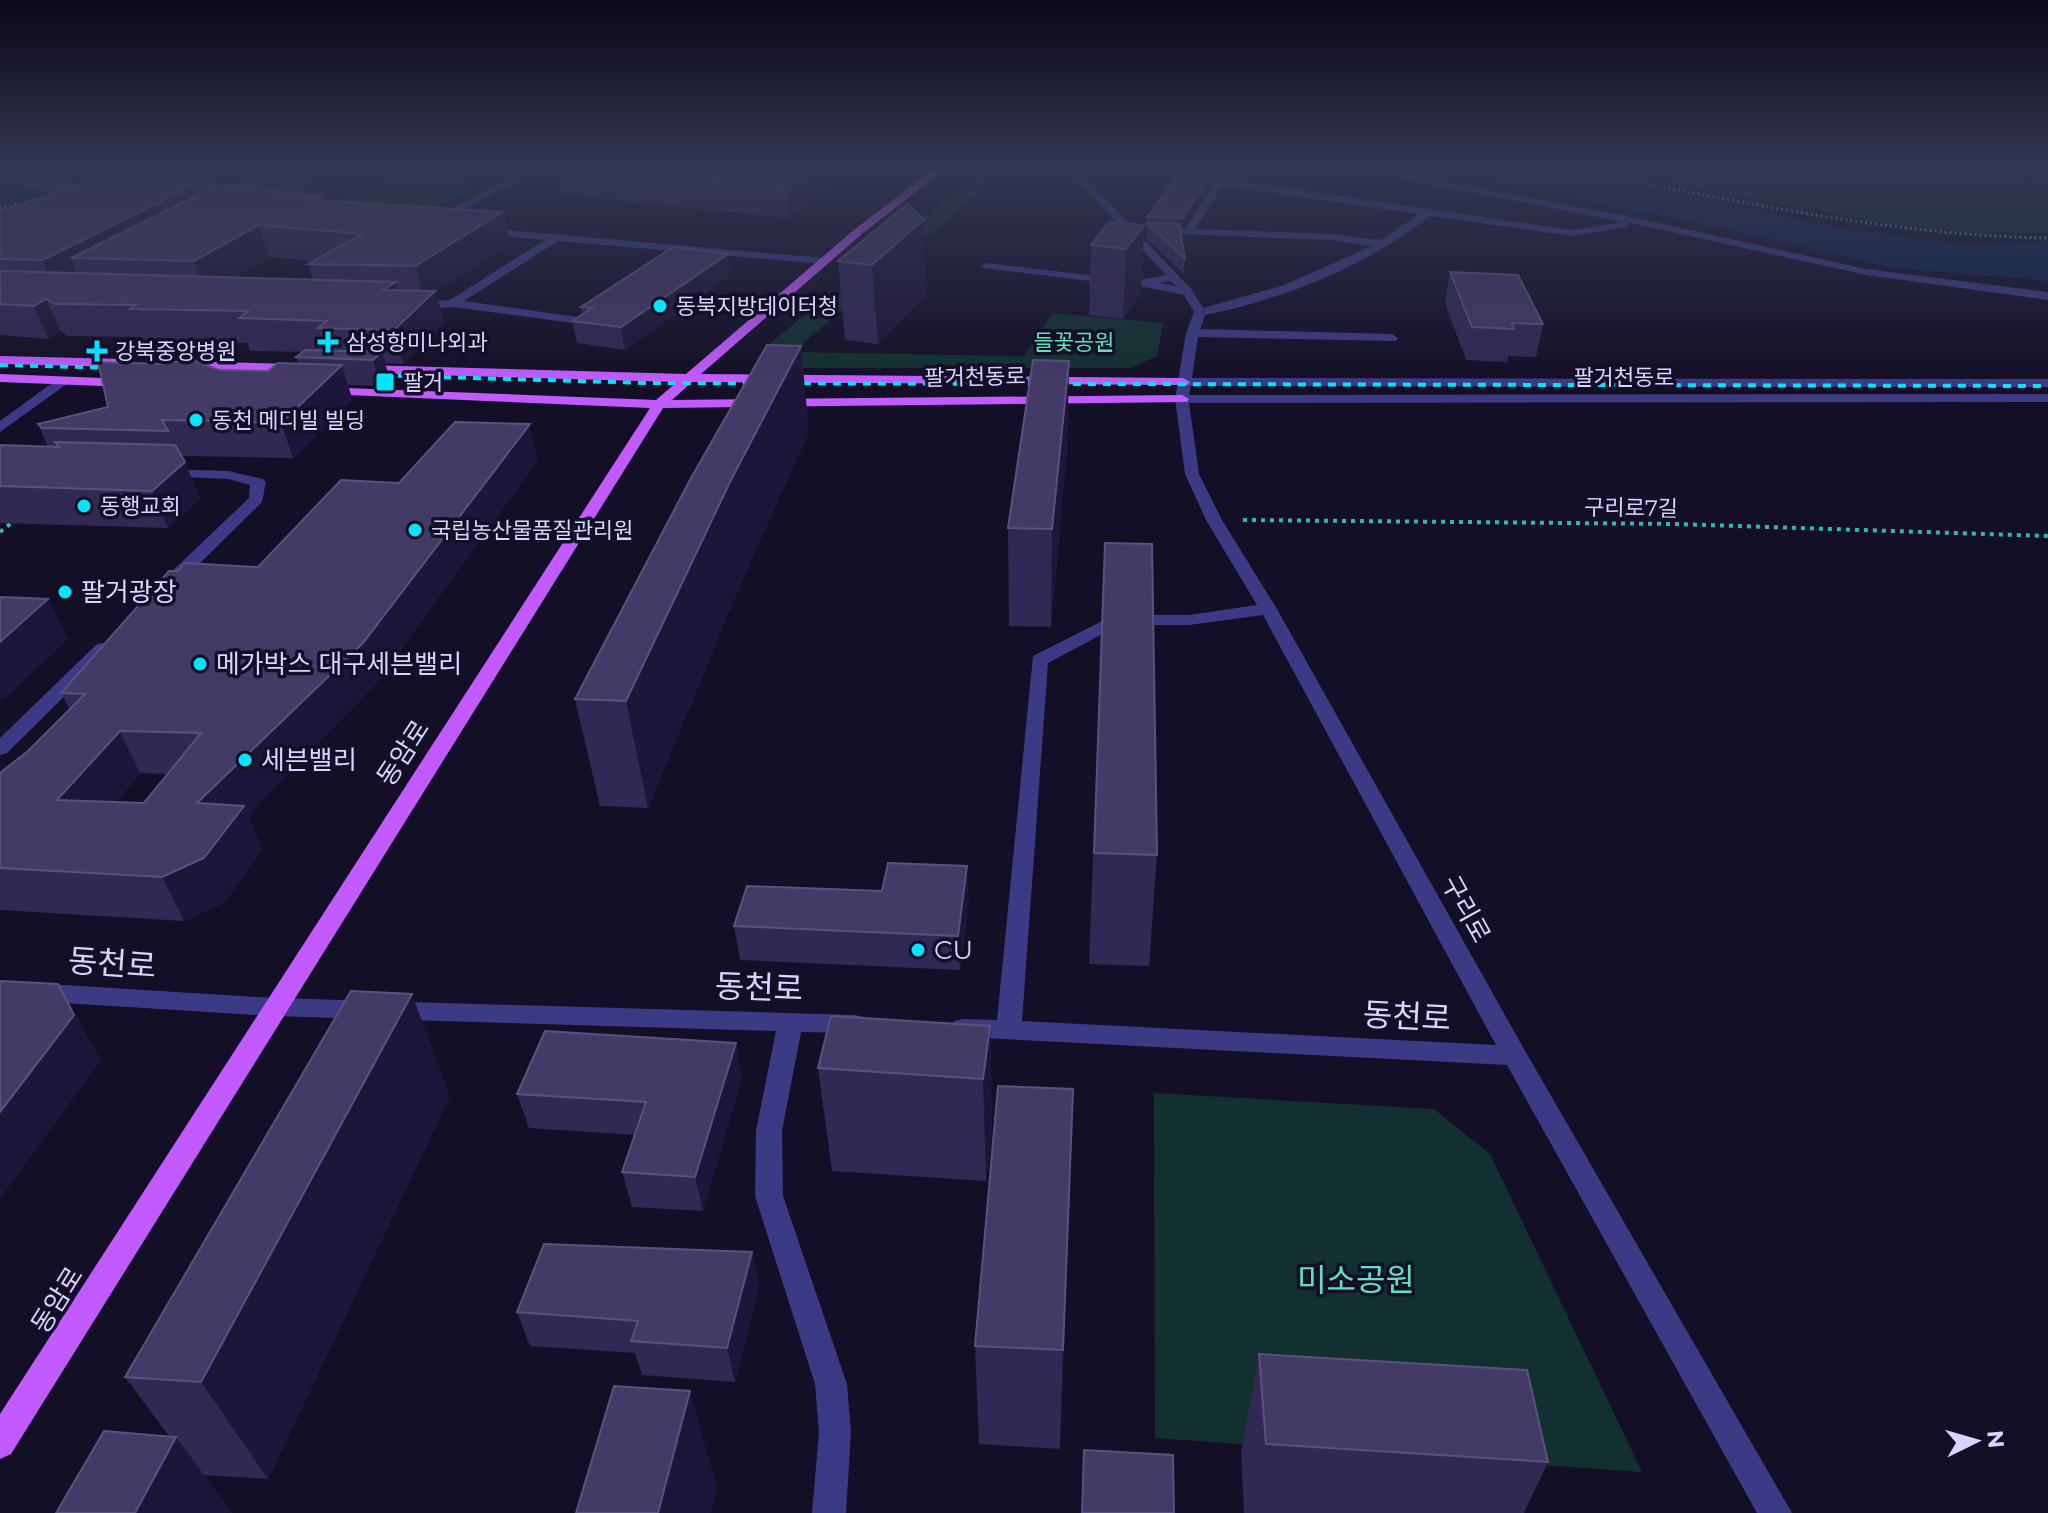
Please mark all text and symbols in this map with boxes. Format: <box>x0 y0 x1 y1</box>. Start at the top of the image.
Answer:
place label: 동북지방데이터청 <box>676 293 838 320</box>
marker: 동북지방데이터청 <box>651 297 669 315</box>
place label: 삼성항미나외과 <box>346 329 488 356</box>
park label: 들꽃공원 <box>1034 329 1114 356</box>
marker: 삼성항미나외과 <box>317 331 339 353</box>
place label: 강북중앙병원 <box>115 338 236 365</box>
marker: 강북중앙병원 <box>86 340 108 362</box>
street label: 팔거천동로 <box>924 363 1026 391</box>
street label: 팔거천동로 <box>1573 364 1675 391</box>
place label: 팔거 <box>403 369 443 396</box>
marker: 팔거 <box>374 371 396 393</box>
place label: 동천 메디빌 빌딩 <box>212 407 365 434</box>
marker: 동천 메디빌 빌딩 <box>187 411 205 429</box>
place label: 동행교회 <box>100 493 181 520</box>
street label: 구리로7길 <box>1584 494 1678 522</box>
marker: 동행교회 <box>75 497 93 515</box>
place label: 국립농산물품질관리원 <box>431 517 633 544</box>
marker: 국립농산물품질관리원 <box>406 521 424 539</box>
place label: 팔거광장 <box>81 576 177 608</box>
marker: 팔거광장 <box>56 583 74 601</box>
place label: 메가박스 대구세븐밸리 <box>216 648 462 680</box>
marker: 메가박스 대구세븐밸리 <box>191 655 209 673</box>
street label: 동암로 <box>370 714 436 792</box>
place label: 세븐밸리 <box>261 744 357 776</box>
marker: 세븐밸리 <box>236 751 254 769</box>
street label: 구리로 <box>1435 870 1497 948</box>
place label: CU <box>934 934 973 966</box>
street label: 동천로 <box>67 940 157 986</box>
marker: CU <box>909 941 927 959</box>
street label: 동천로 <box>714 966 804 1008</box>
street label: 동천로 <box>1362 994 1452 1038</box>
park label: 미소공원 <box>1297 1260 1415 1299</box>
street label: 동암로 <box>24 1261 90 1339</box>
north arrow <box>1936 1401 2016 1481</box>
text: N <box>1981 1429 2010 1449</box>

